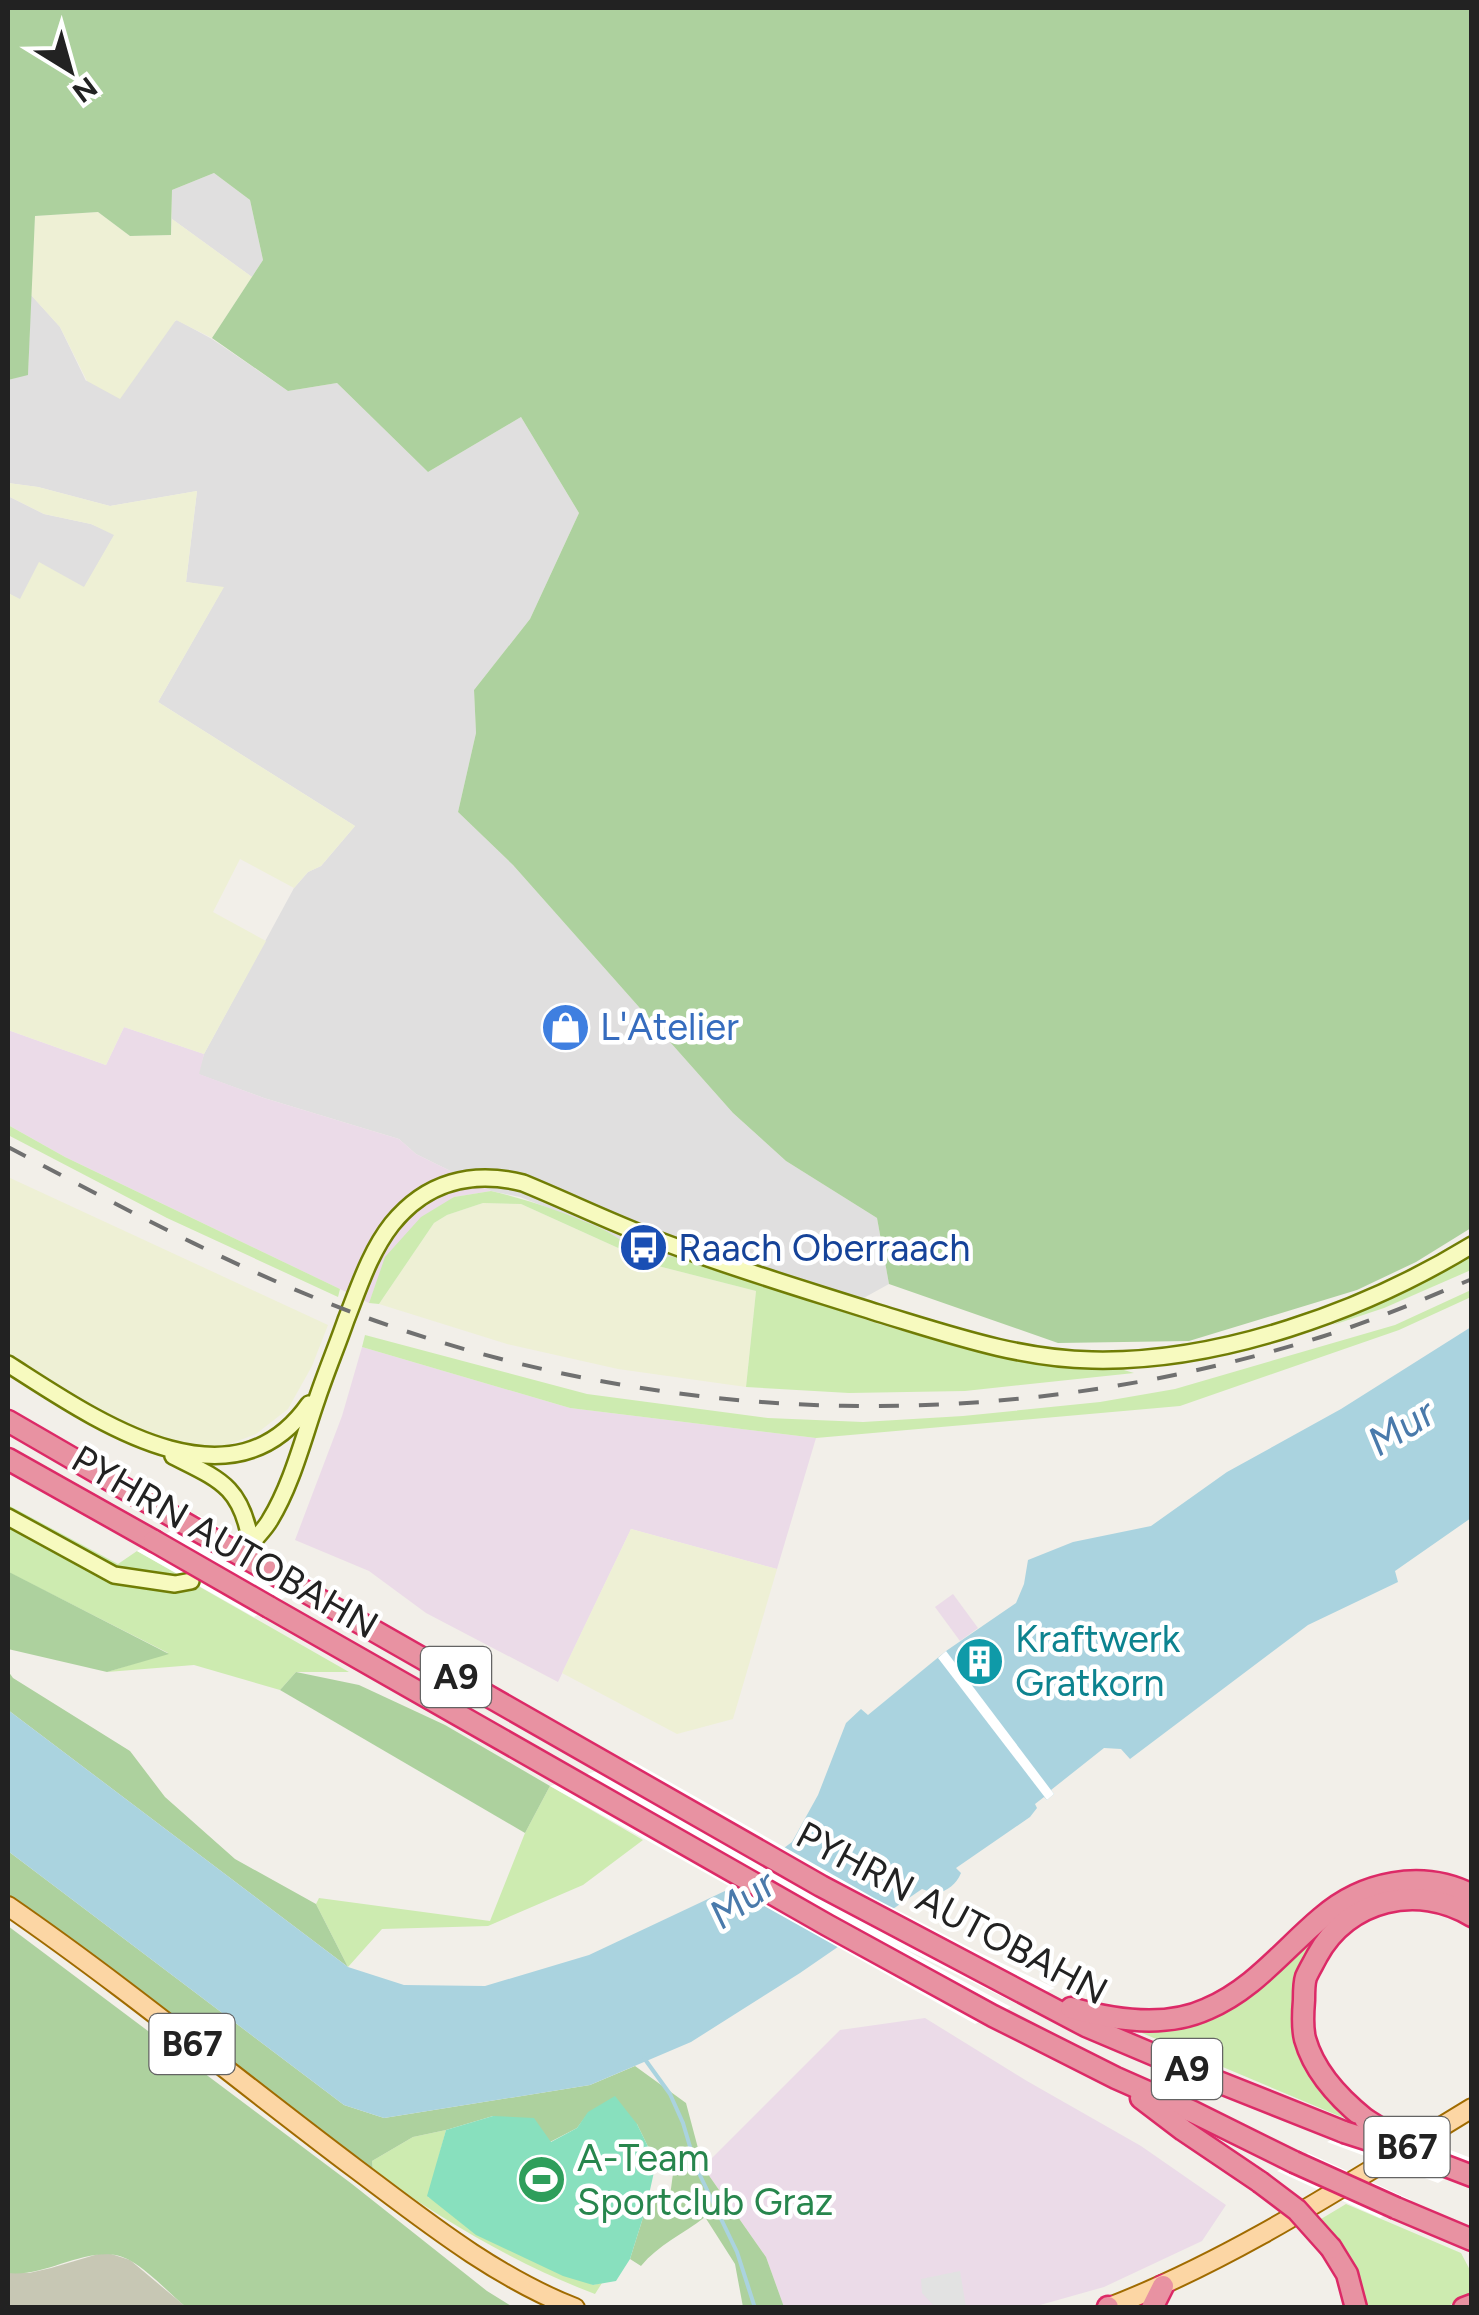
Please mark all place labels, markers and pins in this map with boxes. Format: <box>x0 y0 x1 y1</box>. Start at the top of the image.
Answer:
shop icon: L'Atelier <box>539 1001 591 1053</box>
place label: L'Atelier <box>600 1004 739 1050</box>
bus stop icon: Raach Oberraach <box>617 1222 669 1274</box>
place label: Raach Oberraach <box>678 1225 970 1271</box>
place label: Kraftwerk Gratkorn <box>1015 1616 1181 1706</box>
building icon: Kraftwerk Gratkorn <box>954 1635 1006 1687</box>
place label: A-Team Sportclub Graz <box>577 2135 833 2225</box>
sports icon: A-Team Sportclub Graz <box>516 2154 568 2206</box>

